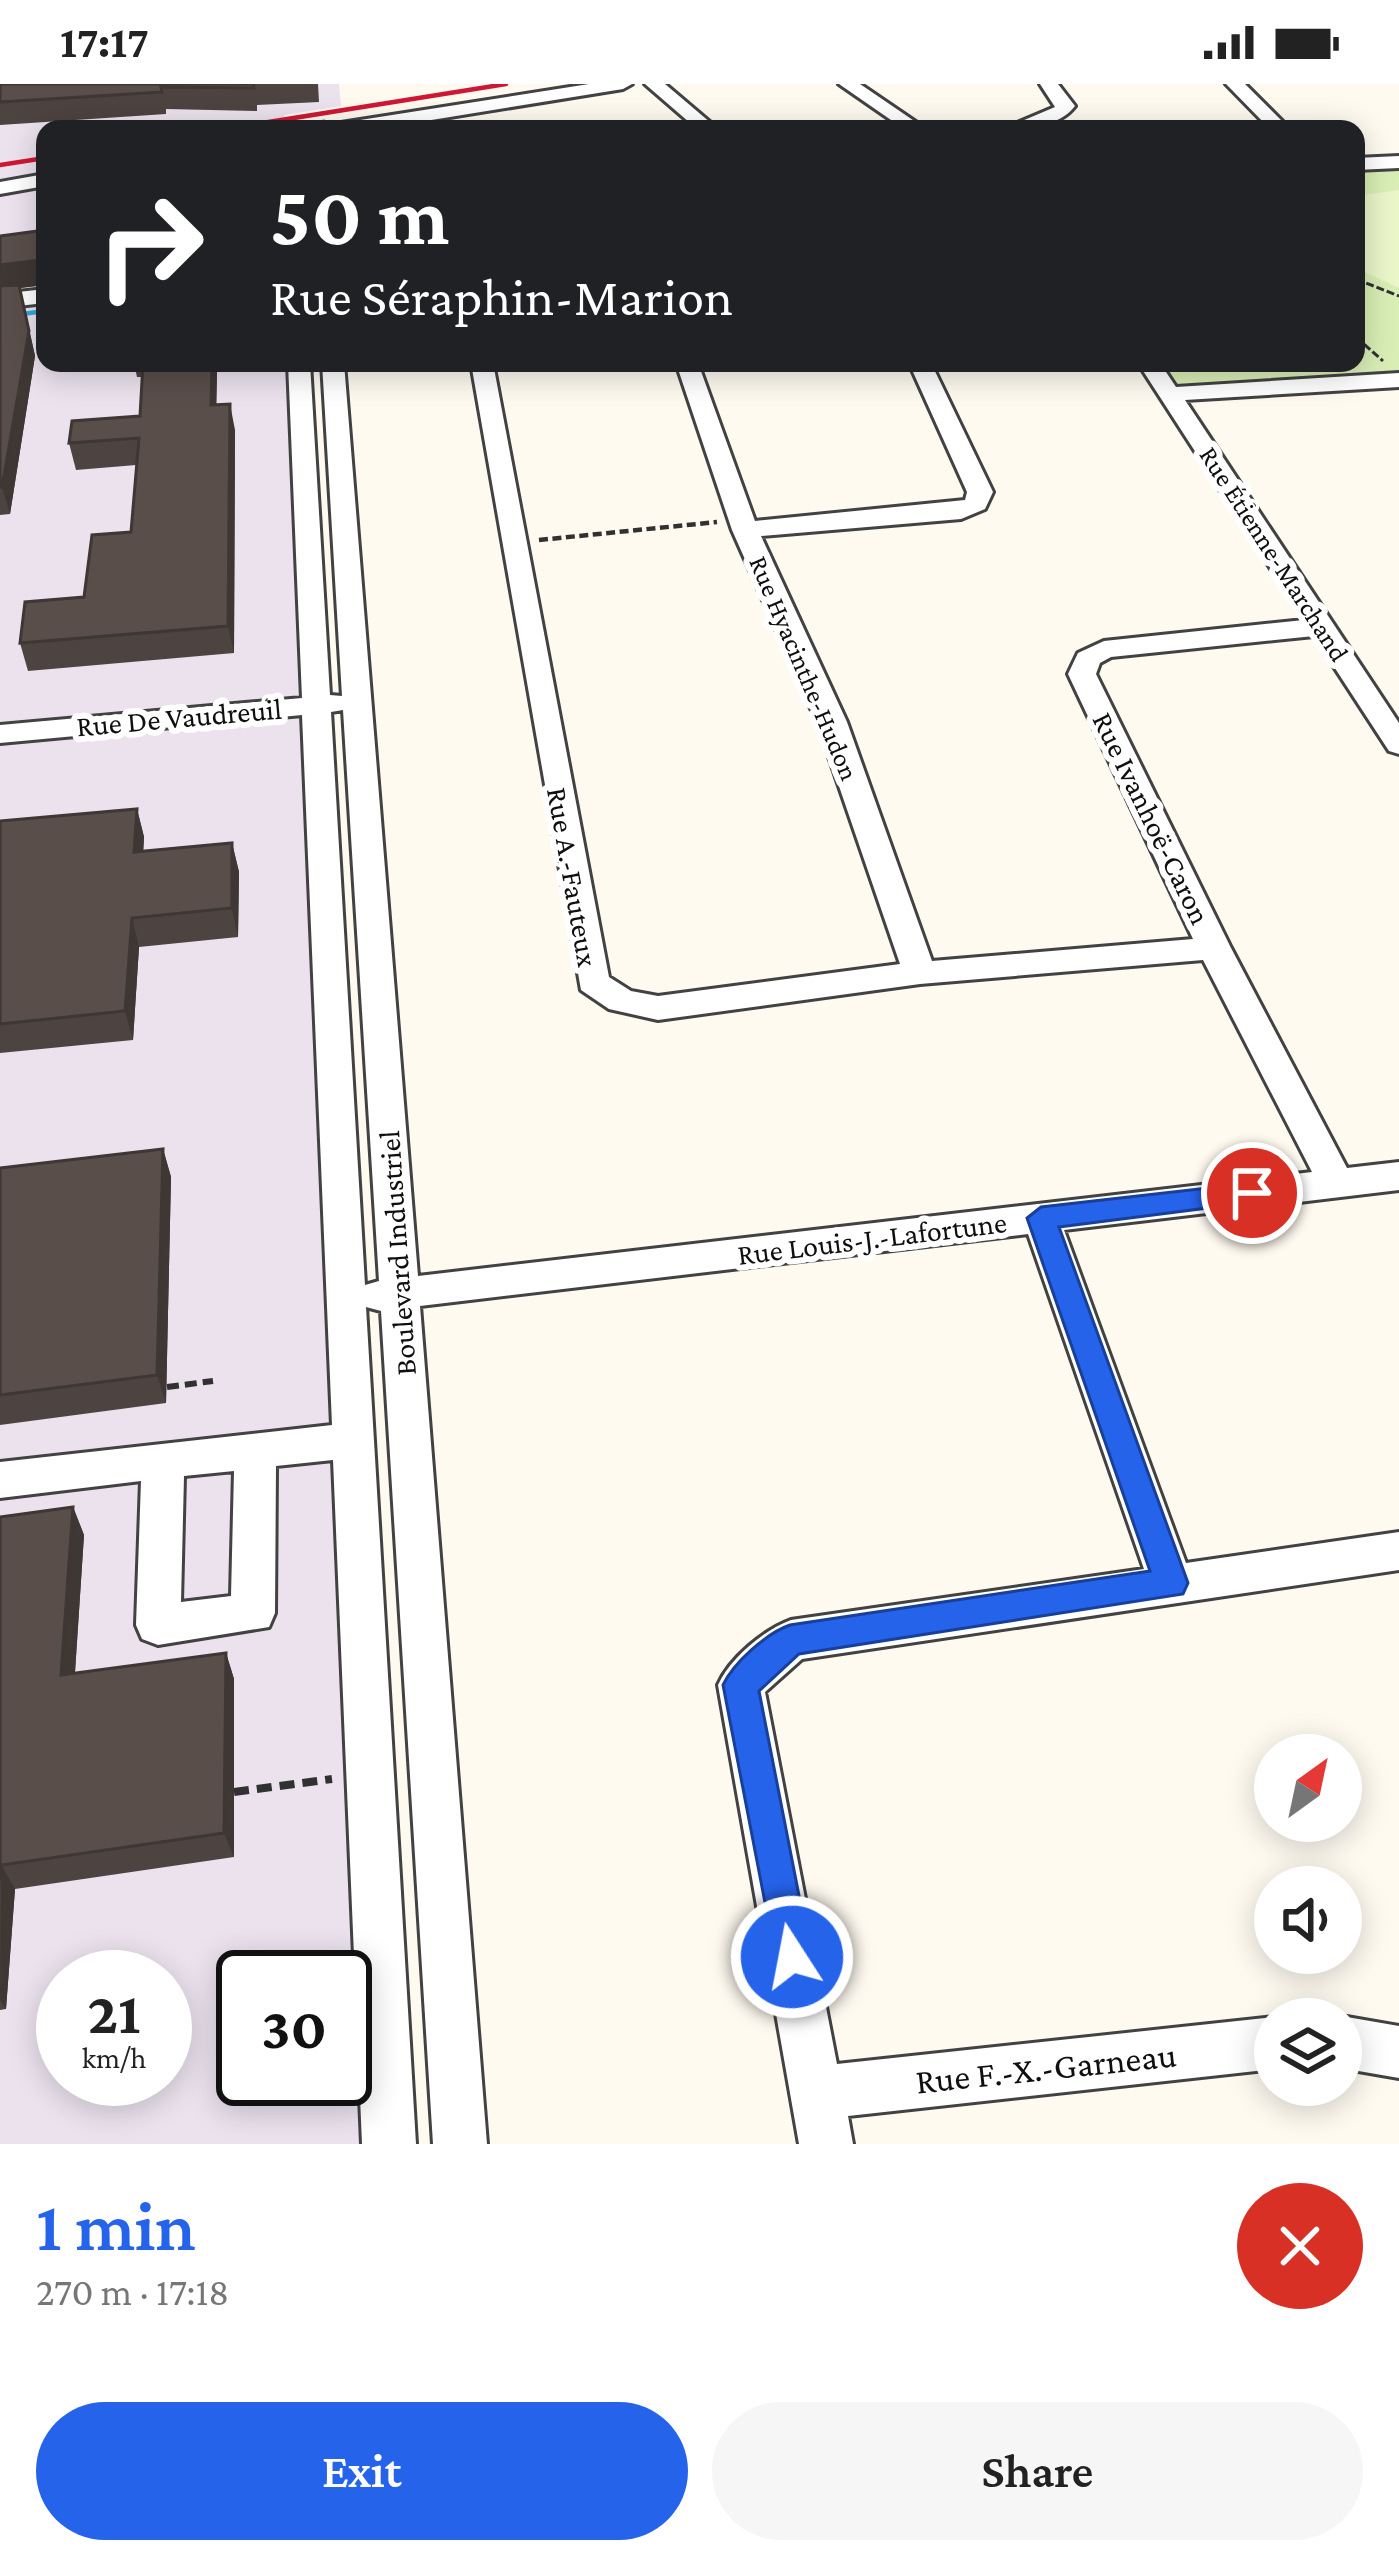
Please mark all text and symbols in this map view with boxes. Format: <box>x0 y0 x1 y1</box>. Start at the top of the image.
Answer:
text: 17:17 <box>60 17 149 67</box>
icon: right <box>72 168 228 324</box>
text: 50 m <box>270 169 449 262</box>
text: Rue Séraphin-Marion <box>270 267 733 327</box>
street label: Rue Étienne-Marchand <box>1193 441 1355 667</box>
street label: Rue Hyacinthe-Hudon <box>743 551 865 785</box>
street label: Rue De Vaudreuil <box>75 692 283 742</box>
street label: Rue Ivanhoë-Caron <box>1086 707 1218 929</box>
street label: Rue A.-Fauteux <box>541 785 605 969</box>
street label: Boulevard Industriel <box>372 1129 422 1377</box>
pin <box>1201 1142 1303 1244</box>
icon: arrive <box>1219 1160 1285 1226</box>
street label: Rue Louis-J.-Lafortune <box>735 1205 1009 1271</box>
north arrow <box>1254 1734 1362 1842</box>
map controls <box>1254 1734 1362 2106</box>
button: sound <box>1254 1866 1362 1974</box>
position arrow <box>729 1894 855 2020</box>
speed limit sign: 30 <box>216 1950 372 2106</box>
text: 21 <box>87 1979 141 2046</box>
button: layers <box>1254 1998 1362 2106</box>
street label: Rue F.-X.-Garneau <box>914 2034 1178 2102</box>
text: km/h <box>82 2041 146 2074</box>
button: close <box>1237 2183 1363 2309</box>
text: 1 min <box>36 2185 196 2265</box>
text: 270 m · 17:18 <box>36 2270 229 2313</box>
button: Exit <box>36 2402 688 2540</box>
button: Share <box>712 2402 1363 2540</box>

